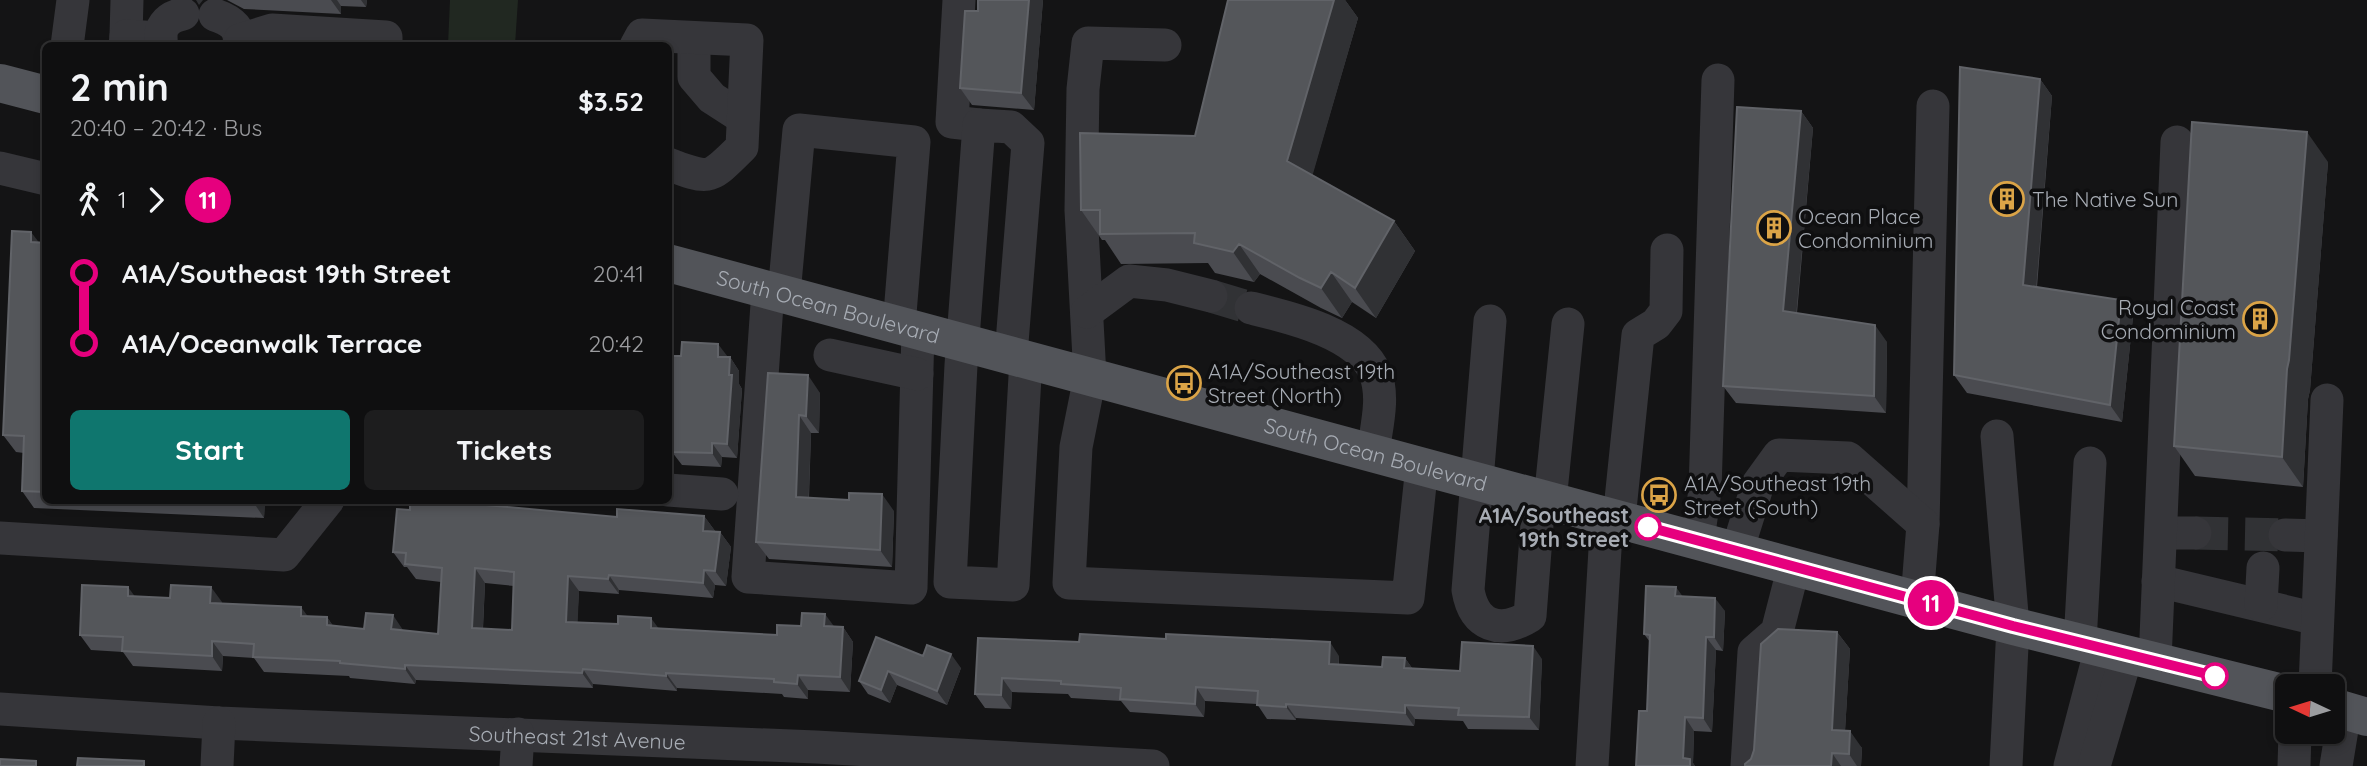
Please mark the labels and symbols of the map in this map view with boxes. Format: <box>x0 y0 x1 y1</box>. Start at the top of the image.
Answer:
building icon: The Native Sun <box>1988 180 2026 218</box>
place label: The Native Sun <box>2032 186 2178 212</box>
place label: Ocean Place Condominium <box>1798 203 1933 253</box>
building icon: Ocean Place Condominium <box>1755 209 1793 247</box>
street label: South Ocean Boulevard <box>714 264 943 349</box>
place label: Royal Coast Condominium <box>2101 294 2236 344</box>
building icon: Royal Coast Condominium <box>2241 300 2279 338</box>
place label: A1A/Southeast 19th Street (North) <box>1208 358 1395 408</box>
bus stop icon: A1A/Southeast 19th Street (North) <box>1165 364 1203 402</box>
street label: South Ocean Boulevard <box>1261 412 1490 496</box>
place label: A1A/Southeast 19th Street (South) <box>1684 470 1871 520</box>
bus stop icon: A1A/Southeast 19th Street (South) <box>1640 476 1678 514</box>
place label: A1A/Southeast 19th Street <box>1479 502 1629 552</box>
marker: A1A/Southeast 19th Street <box>1635 514 1661 540</box>
line badge: 11 <box>1899 580 1962 626</box>
unlabelled marker <box>2202 663 2228 689</box>
north arrow <box>2275 674 2345 744</box>
street label: Southeast 21st Avenue <box>468 720 686 755</box>

